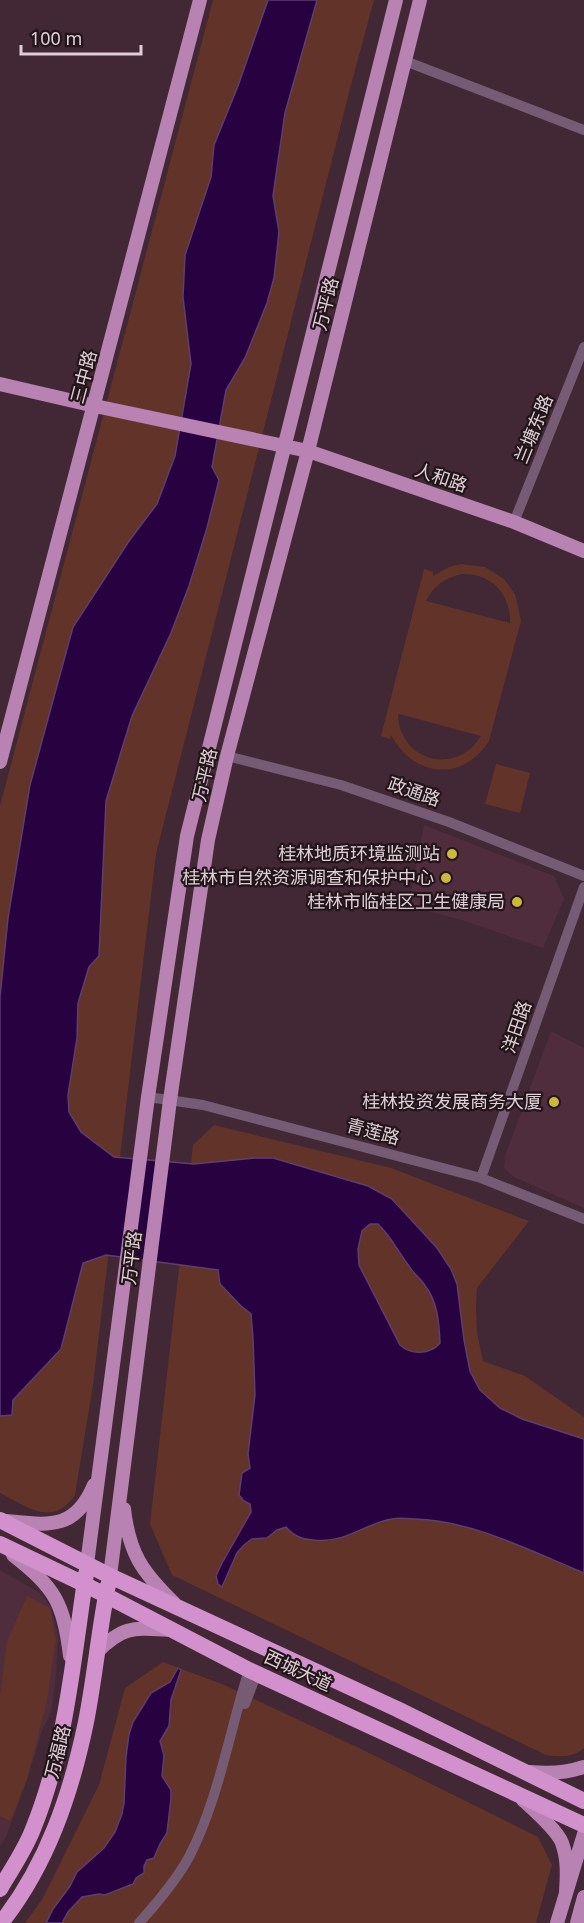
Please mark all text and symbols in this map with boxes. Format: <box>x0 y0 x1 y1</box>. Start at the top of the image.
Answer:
scale bar <box>21 18 141 56</box>
text: 100 m <box>30 26 82 50</box>
street label: 万平路 <box>307 275 343 333</box>
street label: 三中路 <box>64 348 102 406</box>
street label: 兰塘东路 <box>508 391 558 466</box>
street label: 人和路 <box>412 457 471 497</box>
street label: 万平路 <box>186 746 222 804</box>
street label: 政通路 <box>385 771 444 811</box>
place label: 桂林地质环境监测站 <box>278 841 440 865</box>
marker: 桂林地质环境监测站 <box>445 847 459 861</box>
place label: 桂林市自然资源调查和保护中心 <box>182 865 434 889</box>
marker: 桂林市自然资源调查和保护中心 <box>439 871 453 885</box>
place label: 桂林市临桂区卫生健康局 <box>307 889 505 913</box>
marker: 桂林市临桂区卫生健康局 <box>510 895 524 909</box>
street label: 洋田路 <box>496 997 536 1056</box>
place label: 桂林投资发展商务大厦 <box>362 1089 542 1113</box>
marker: 桂林投资发展商务大厦 <box>547 1095 561 1109</box>
street label: 青莲路 <box>344 1112 402 1150</box>
street label: 万平路 <box>116 1230 146 1286</box>
street label: 西城大道 <box>261 1644 336 1696</box>
street label: 万福路 <box>39 1723 75 1781</box>

